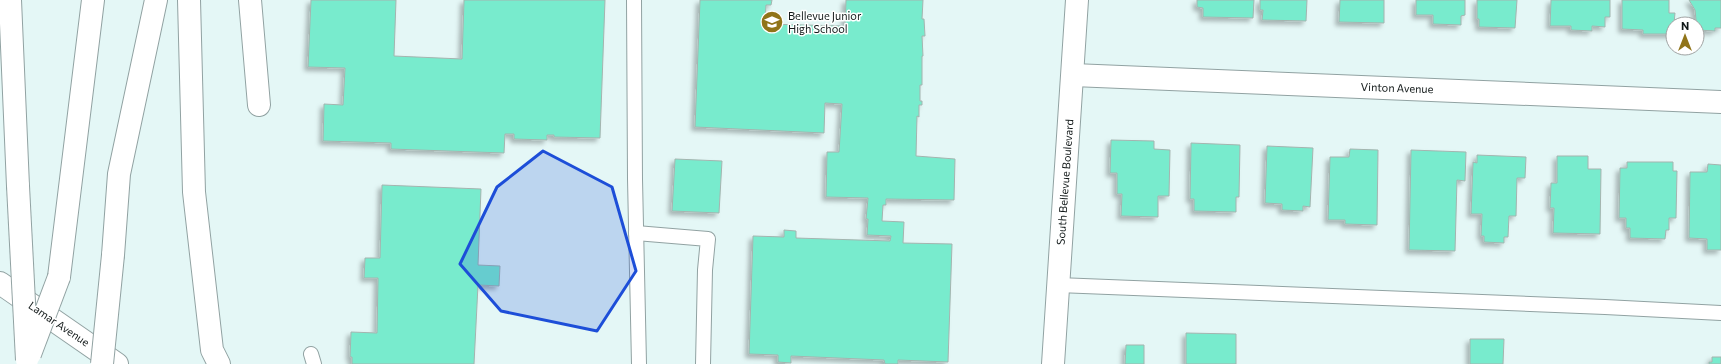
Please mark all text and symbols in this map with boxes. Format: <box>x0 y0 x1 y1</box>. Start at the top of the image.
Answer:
school or university icon: Bellevue Junior High School <box>759 9 785 35</box>
place label: Bellevue Junior High School <box>788 9 862 35</box>
north arrow <box>1665 16 1705 56</box>
text: N <box>1681 19 1689 32</box>
street label: Vinton Avenue <box>1360 80 1434 95</box>
street label: South Bellevue Boulevard <box>1054 119 1075 245</box>
street label: Lamar Avenue <box>26 298 92 349</box>

